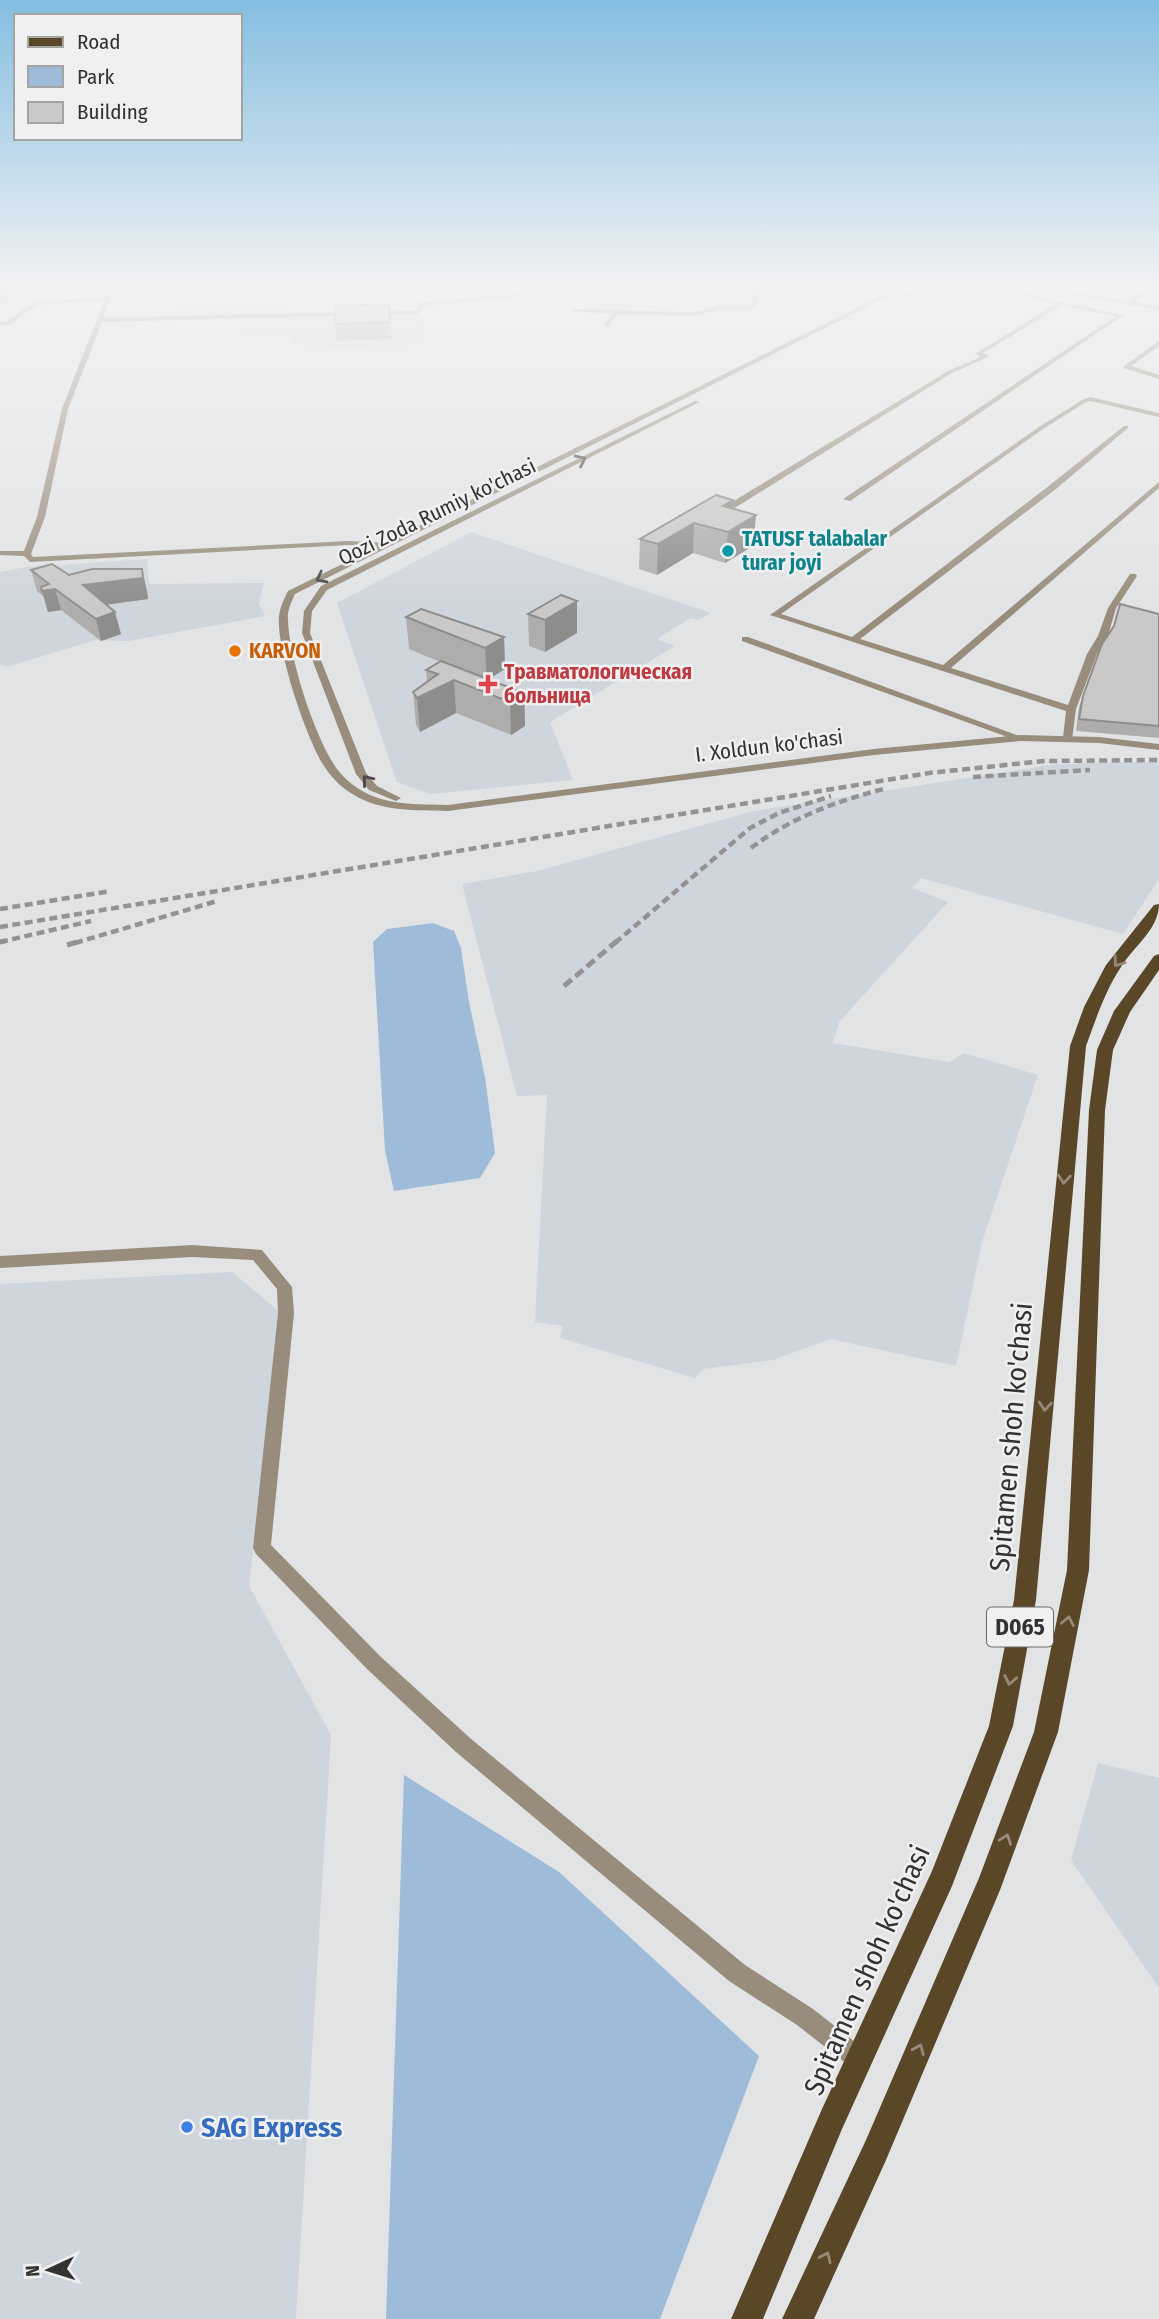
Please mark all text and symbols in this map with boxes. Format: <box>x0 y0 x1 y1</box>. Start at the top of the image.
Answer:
legend <box>14 14 242 140</box>
text: Road <box>77 29 121 55</box>
text: Park <box>77 64 115 90</box>
text: Building <box>77 99 148 125</box>
street label: Qozi Zoda Rumiy ko'chasi <box>334 453 540 571</box>
one-way arrow <box>574 455 586 469</box>
place label: TATUSF talabalar turar joyi <box>742 526 888 576</box>
marker: TATUSF talabalar turar joyi <box>720 543 736 559</box>
one-way arrow <box>316 569 328 583</box>
place label: KARVON <box>249 638 321 664</box>
marker: KARVON <box>227 643 243 659</box>
place label: Травматологическая больница <box>504 659 692 709</box>
marker: Травматологическая больница <box>478 674 498 694</box>
street label: I. Xoldun ko'chasi <box>694 724 844 768</box>
one-way arrow <box>363 775 375 788</box>
one-way arrow <box>1114 954 1126 967</box>
one-way arrow <box>1057 1174 1072 1185</box>
street label: Spitamen shoh ko'chasi <box>983 1301 1039 1573</box>
one-way arrow <box>1038 1401 1053 1412</box>
road number: D065 <box>987 1608 1053 1646</box>
one-way arrow <box>1060 1615 1075 1627</box>
one-way arrow <box>1003 1674 1018 1686</box>
one-way arrow <box>998 1834 1012 1846</box>
street label: Spitamen shoh ko'chasi <box>797 1840 937 2100</box>
one-way arrow <box>911 2044 925 2056</box>
place label: SAG Express <box>201 2111 342 2144</box>
marker: SAG Express <box>179 2119 195 2135</box>
north arrow <box>14 2235 84 2305</box>
one-way arrow <box>818 2252 832 2264</box>
text: N <box>21 2265 44 2278</box>

